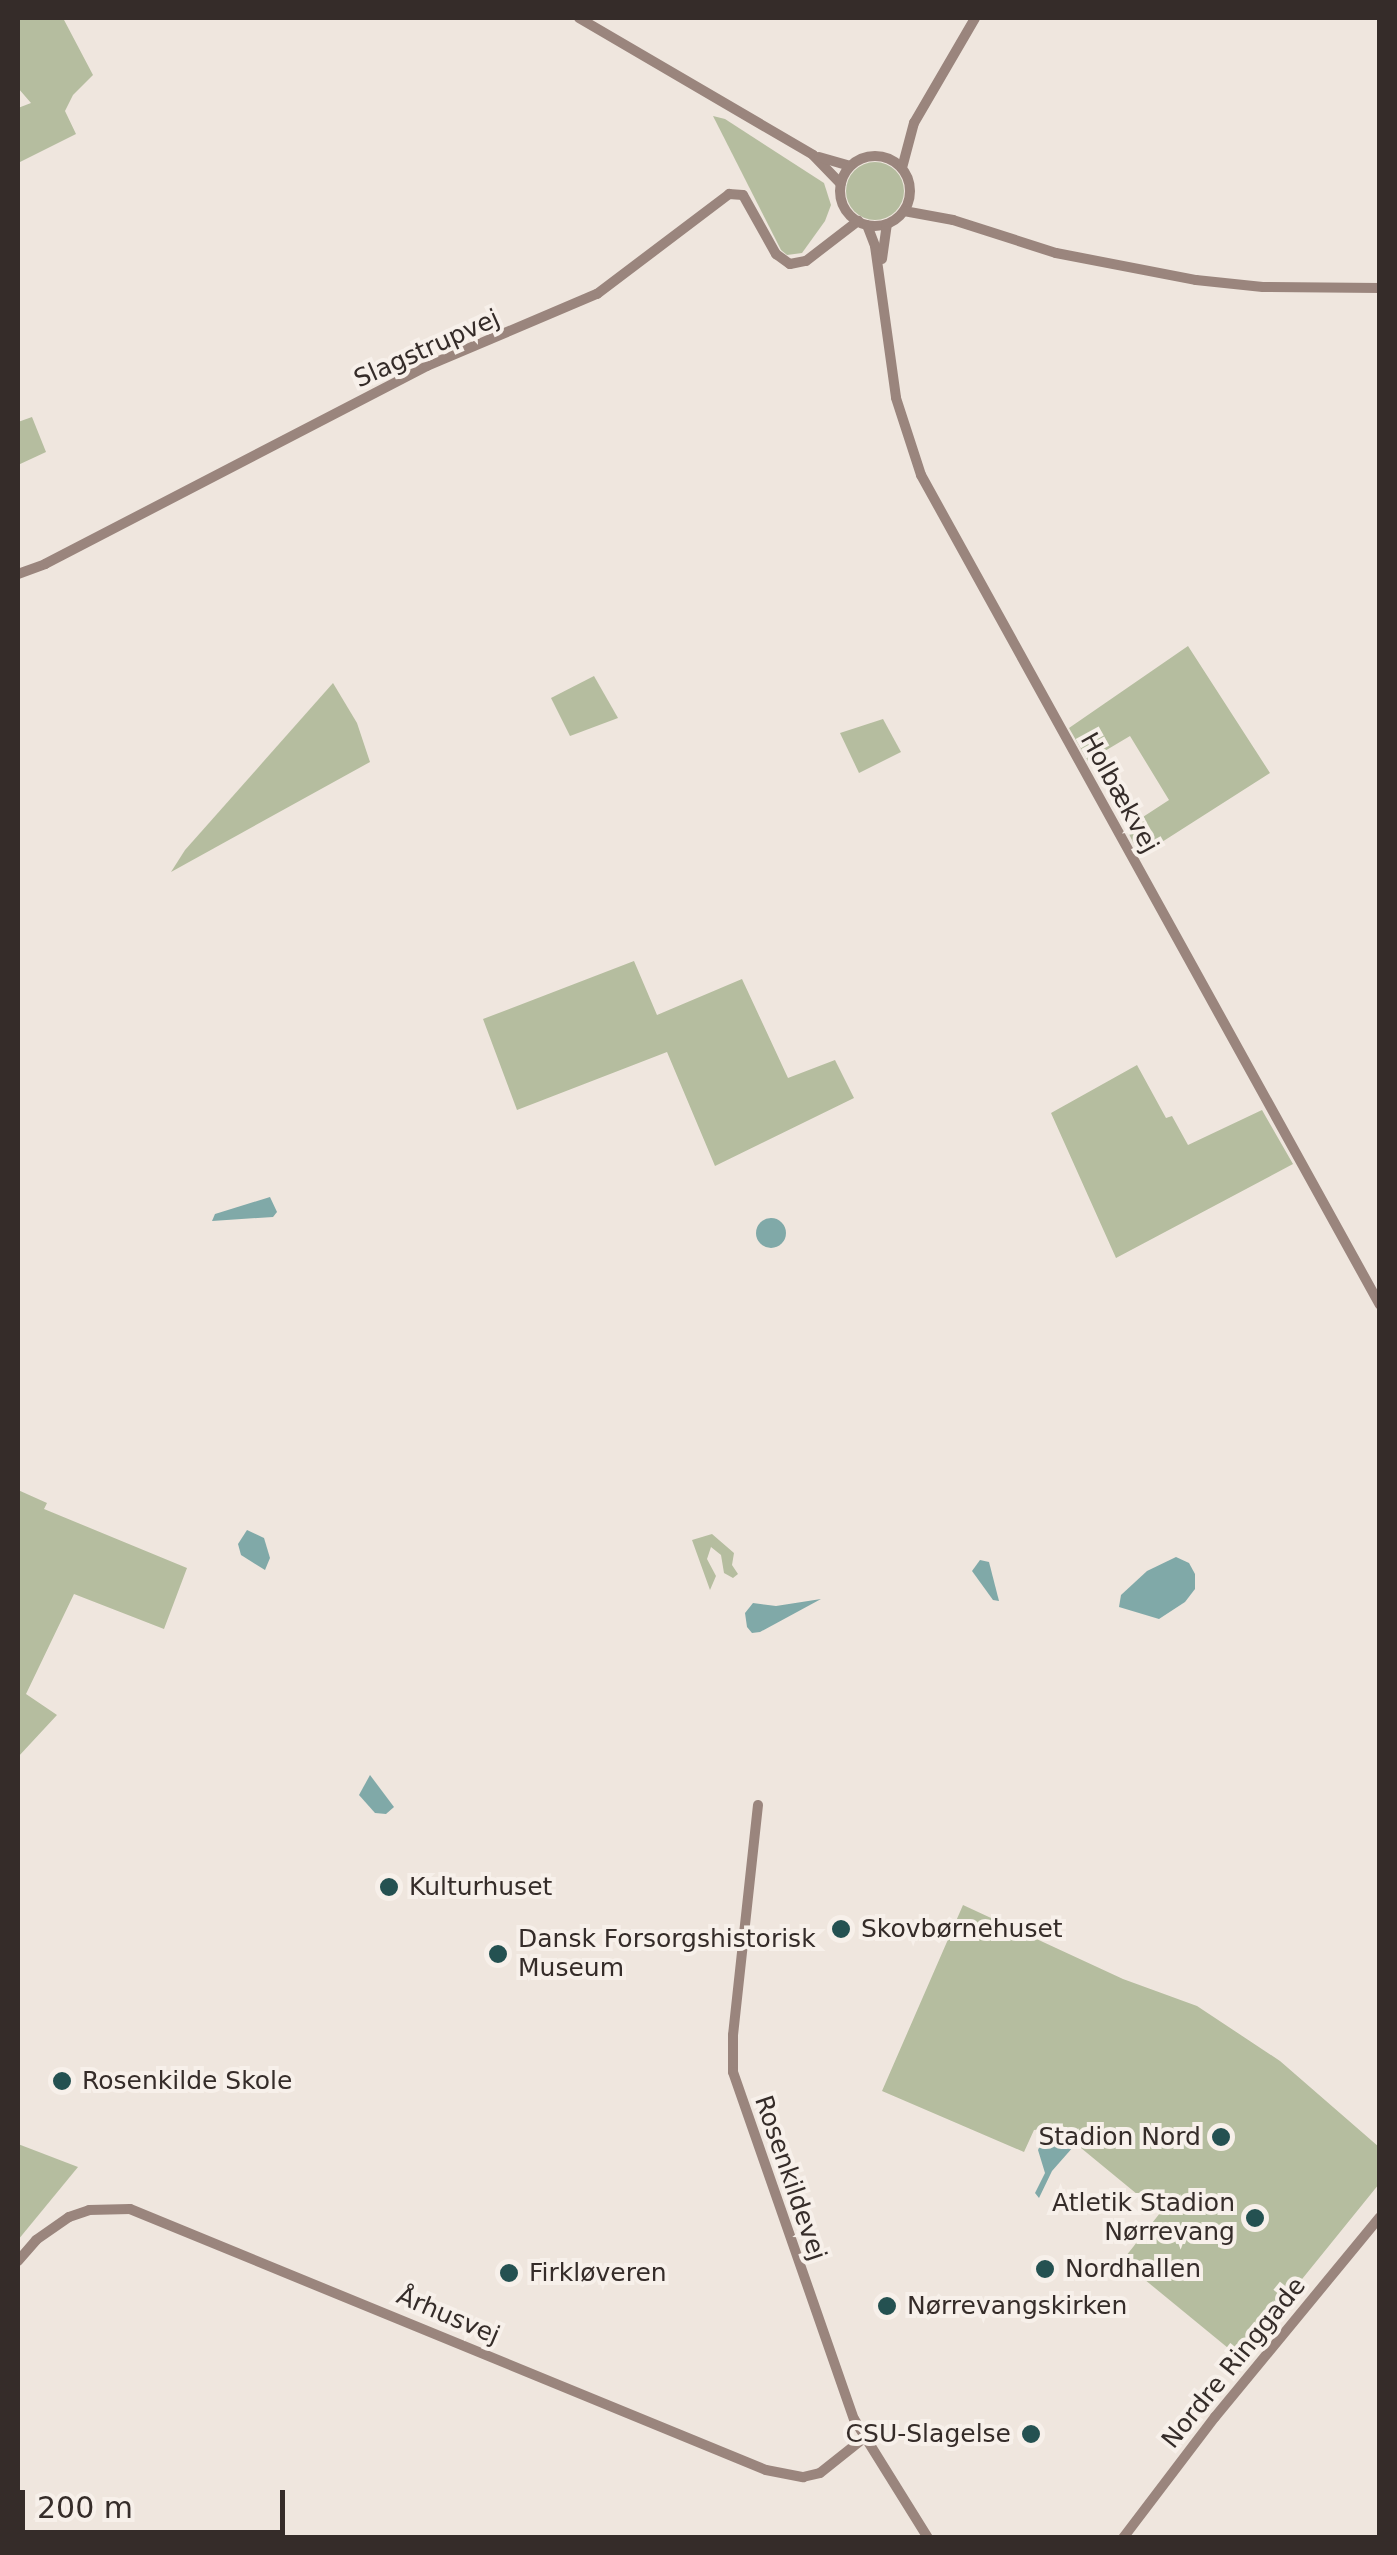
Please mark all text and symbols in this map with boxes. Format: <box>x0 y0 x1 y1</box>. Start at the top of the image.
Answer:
street label: Slagstrupvej <box>350 304 504 394</box>
street label: Holbækvej <box>1074 728 1164 858</box>
place label: Kulturhuset <box>409 1872 552 1902</box>
marker: Kulturhuset <box>378 1876 400 1898</box>
place label: Skovbørnehuset <box>861 1914 1063 1944</box>
marker: Skovbørnehuset <box>830 1918 852 1940</box>
place label: Dansk Forsorgshistorisk Museum <box>518 1925 816 1984</box>
marker: Dansk Forsorgshistorisk Museum <box>487 1943 509 1965</box>
place label: Rosenkilde Skole <box>82 2066 292 2096</box>
marker: Rosenkilde Skole <box>51 2070 73 2092</box>
street label: Rosenkildevej <box>748 2092 832 2264</box>
place label: Stadion Nord <box>1038 2122 1201 2152</box>
marker: Stadion Nord <box>1210 2126 1232 2148</box>
place label: Atletik Stadion Nørrevang <box>1052 2189 1235 2248</box>
marker: Atletik Stadion Nørrevang <box>1244 2207 1266 2229</box>
place label: Nordhallen <box>1065 2254 1201 2284</box>
place label: Firkløveren <box>529 2258 667 2288</box>
marker: Nordhallen <box>1034 2258 1056 2280</box>
marker: Firkløveren <box>498 2262 520 2284</box>
street label: Nordre Ringgade <box>1156 2271 1312 2455</box>
street label: Århusvej <box>392 2281 504 2351</box>
place label: Nørrevangskirken <box>907 2291 1127 2321</box>
marker: Nørrevangskirken <box>876 2295 898 2317</box>
place label: CSU-Slagelse <box>846 2419 1011 2449</box>
marker: CSU-Slagelse <box>1020 2423 1042 2445</box>
scale bar <box>25 2470 290 2532</box>
text: 200 m <box>37 2490 133 2525</box>

